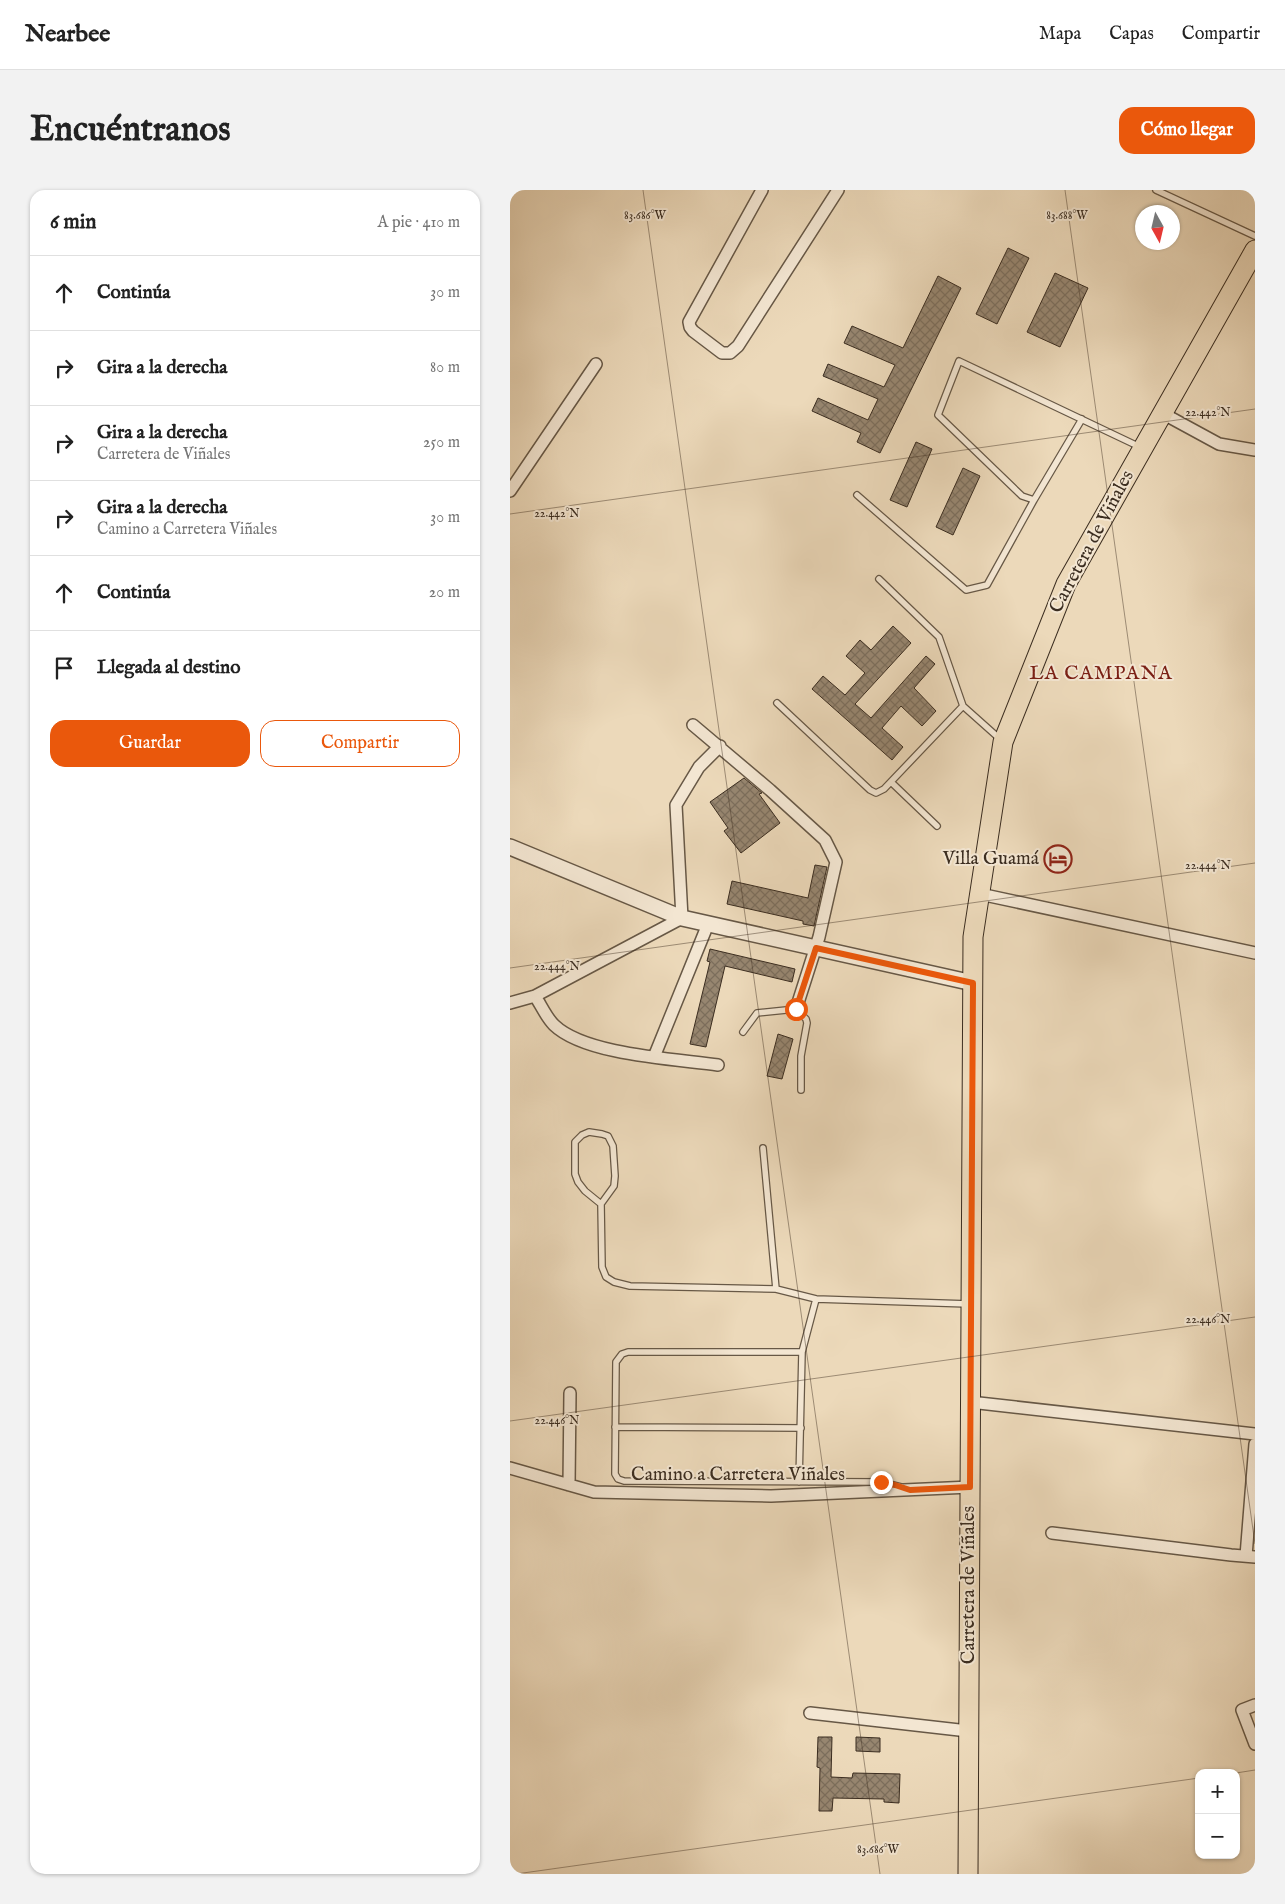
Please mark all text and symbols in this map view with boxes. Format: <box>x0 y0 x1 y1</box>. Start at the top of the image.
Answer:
text: Nearbee <box>25 19 110 50</box>
text: Mapa <box>1039 23 1081 46</box>
text: Capas <box>1109 23 1154 46</box>
text: Compartir <box>1182 23 1260 46</box>
button: Cómo llegar <box>1119 107 1255 154</box>
text: Encuéntranos <box>30 108 230 153</box>
north arrow <box>1135 205 1180 250</box>
text: 83.686°W <box>624 208 666 223</box>
text: 83.688°W <box>1046 208 1088 223</box>
text: 6 min <box>50 209 96 236</box>
text: A pie · 410 m <box>378 213 460 233</box>
icon: ahead <box>50 279 78 307</box>
text: Continúa <box>97 281 171 305</box>
text: 30 m <box>430 283 460 303</box>
icon: right <box>50 354 78 382</box>
text: Gira a la derecha <box>97 356 227 380</box>
text: 80 m <box>430 358 460 378</box>
text: 22.442°N <box>1185 405 1231 420</box>
text: Gira a la derecha <box>97 421 227 445</box>
icon: right <box>50 429 78 457</box>
text: 250 m <box>423 433 460 453</box>
text: Carretera de Viñales <box>97 445 230 465</box>
street label: Carretera de Viñales <box>1044 466 1140 618</box>
text: Gira a la derecha <box>97 496 227 520</box>
icon: right <box>50 504 78 532</box>
text: 22.442°N <box>534 506 580 521</box>
text: 30 m <box>430 508 460 528</box>
text: Camino a Carretera Viñales <box>97 520 277 540</box>
icon: ahead <box>50 579 78 607</box>
text: Continúa <box>97 581 171 605</box>
text: 20 m <box>429 583 460 603</box>
icon: arrive <box>50 654 78 682</box>
text: Llegada al destino <box>97 656 240 680</box>
district label: LA CAMPANA <box>1029 661 1173 686</box>
button: Guardar <box>50 720 250 767</box>
button: Compartir <box>260 720 460 767</box>
hotel icon: Villa Guamá <box>1043 844 1073 874</box>
place label: Villa Guamá <box>942 847 1040 871</box>
text: 22.444°N <box>1185 858 1231 873</box>
text: 22.444°N <box>534 959 580 974</box>
route start <box>785 998 808 1021</box>
text: 22.446°N <box>1186 1312 1231 1327</box>
text: 22.446°N <box>535 1413 580 1428</box>
street label: Camino a Carretera Viñales <box>631 1463 845 1487</box>
route end <box>870 1471 893 1494</box>
street label: Carretera de Viñales <box>957 1506 981 1664</box>
map controls <box>1195 1769 1240 1859</box>
button: + <box>1195 1769 1240 1814</box>
button: − <box>1195 1814 1240 1859</box>
text: 83.686°W <box>857 1842 899 1857</box>

